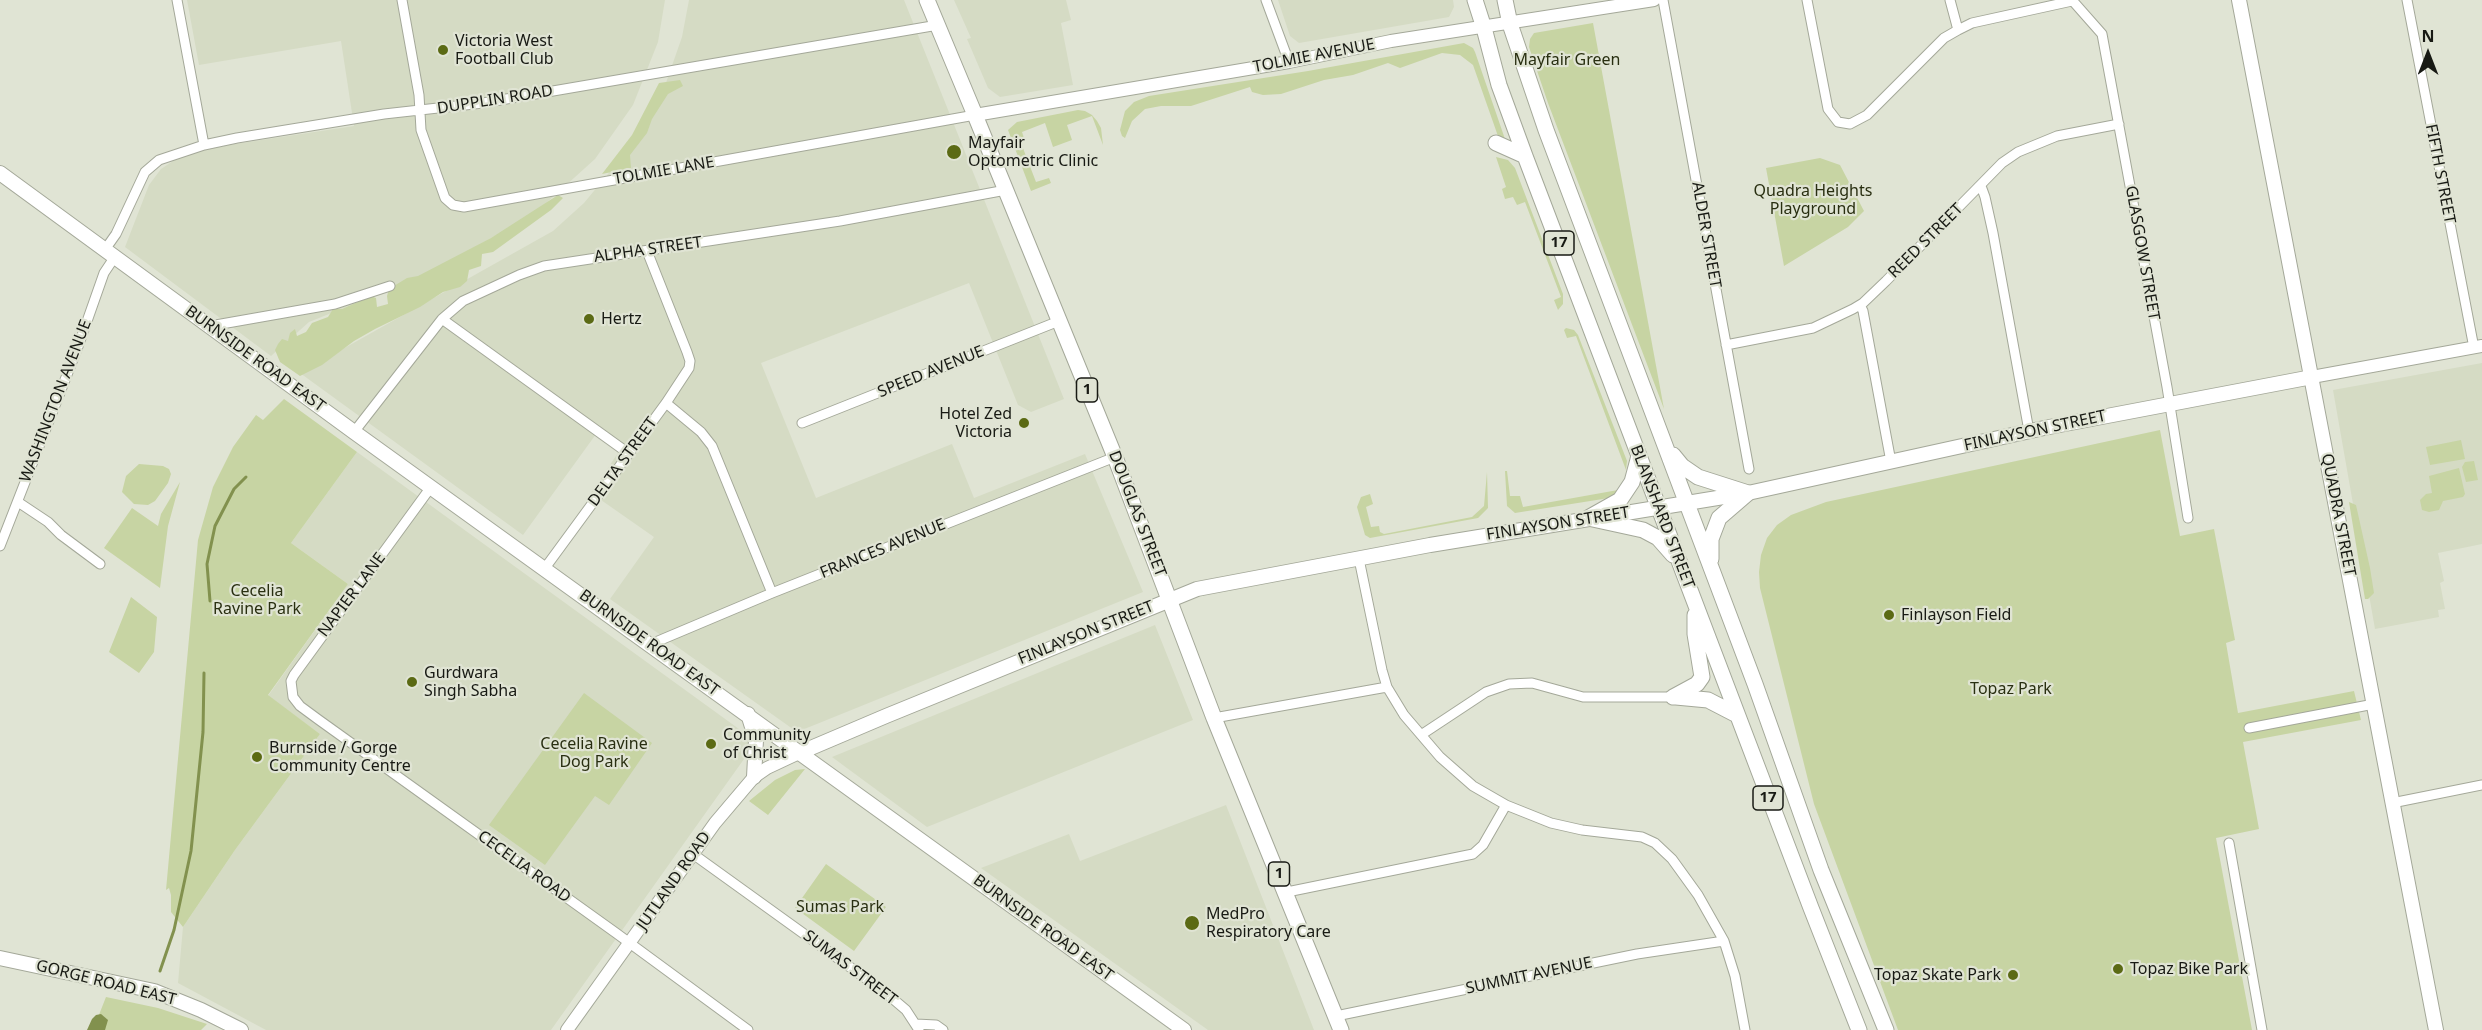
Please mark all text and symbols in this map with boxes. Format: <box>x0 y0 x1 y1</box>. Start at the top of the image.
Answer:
north arrow <box>2398 24 2458 84</box>
text: N <box>2421 25 2435 47</box>
place label: Victoria West Football Club <box>455 31 554 69</box>
street label: TOLMIE AVENUE <box>1252 35 1376 77</box>
marker: Victoria West Football Club <box>436 43 450 57</box>
park label: Mayfair Green <box>1514 50 1620 70</box>
street label: DUPPLIN ROAD <box>436 81 554 119</box>
street label: FIFTH STREET <box>2421 122 2459 226</box>
place label: Mayfair Optometric Clinic <box>968 133 1098 171</box>
marker: Mayfair Optometric Clinic <box>945 143 963 161</box>
street label: TOLMIE LANE <box>612 153 716 189</box>
street label: ALDER STREET <box>1687 180 1725 290</box>
park label: Quadra Heights Playground <box>1754 181 1872 219</box>
street label: GLASGOW STREET <box>2121 184 2163 322</box>
street label: REED STREET <box>1885 200 1967 282</box>
road number: 17 <box>1544 231 1574 255</box>
street label: ALPHA STREET <box>593 233 703 267</box>
street label: BURNSIDE ROAD EAST <box>181 302 329 416</box>
place label: Hertz <box>601 309 642 329</box>
marker: Hertz <box>582 312 596 326</box>
street label: WASHINGTON AVENUE <box>16 317 96 485</box>
street label: SPEED AVENUE <box>875 342 987 402</box>
road number: 1 <box>1076 378 1098 402</box>
place label: Hotel Zed Victoria <box>939 404 1012 442</box>
street label: FINLAYSON STREET <box>1962 407 2108 455</box>
street label: DELTA STREET <box>584 414 662 510</box>
marker: Hotel Zed Victoria <box>1017 416 1031 430</box>
street label: BLANSHARD STREET <box>1626 443 1698 591</box>
street label: DOUGLAS STREET <box>1104 448 1170 580</box>
street label: QUADRA STREET <box>2317 452 2359 578</box>
street label: FINLAYSON STREET <box>1485 503 1631 545</box>
street label: FRANCES AVENUE <box>818 515 948 583</box>
street label: NAPIER LANE <box>314 549 390 641</box>
park label: Cecelia Ravine Park <box>213 581 301 619</box>
street label: BURNSIDE ROAD EAST <box>575 586 723 700</box>
street label: FINLAYSON STREET <box>1015 597 1157 669</box>
place label: Finlayson Field <box>1901 605 2011 625</box>
marker: Finlayson Field <box>1882 608 1896 622</box>
place label: Gurdwara Singh Sabha <box>424 663 517 701</box>
marker: Gurdwara Singh Sabha <box>405 675 419 689</box>
park label: Topaz Park <box>1970 679 2052 699</box>
place label: Community of Christ <box>723 725 811 763</box>
park label: Cecelia Ravine Dog Park <box>540 734 648 772</box>
marker: Community of Christ <box>704 737 718 751</box>
place label: Burnside / Gorge Community Centre <box>269 738 411 776</box>
marker: Burnside / Gorge Community Centre <box>250 750 264 764</box>
road number: 17 <box>1753 786 1783 810</box>
street label: CECELIA ROAD <box>474 827 574 907</box>
street label: JUTLAND ROAD <box>633 828 715 934</box>
road number: 1 <box>1268 862 1290 886</box>
street label: BURNSIDE ROAD EAST <box>969 871 1117 985</box>
park label: Sumas Park <box>796 897 884 917</box>
place label: MedPro Respiratory Care <box>1206 904 1331 942</box>
marker: MedPro Respiratory Care <box>1183 914 1201 932</box>
street label: SUMAS STREET <box>799 926 901 1010</box>
street label: SUMMIT AVENUE <box>1464 953 1594 999</box>
street label: GORGE ROAD EAST <box>34 956 178 1010</box>
place label: Topaz Bike Park <box>2130 959 2248 979</box>
marker: Topaz Bike Park <box>2111 962 2125 976</box>
place label: Topaz Skate Park <box>1874 965 2001 985</box>
marker: Topaz Skate Park <box>2006 968 2020 982</box>

